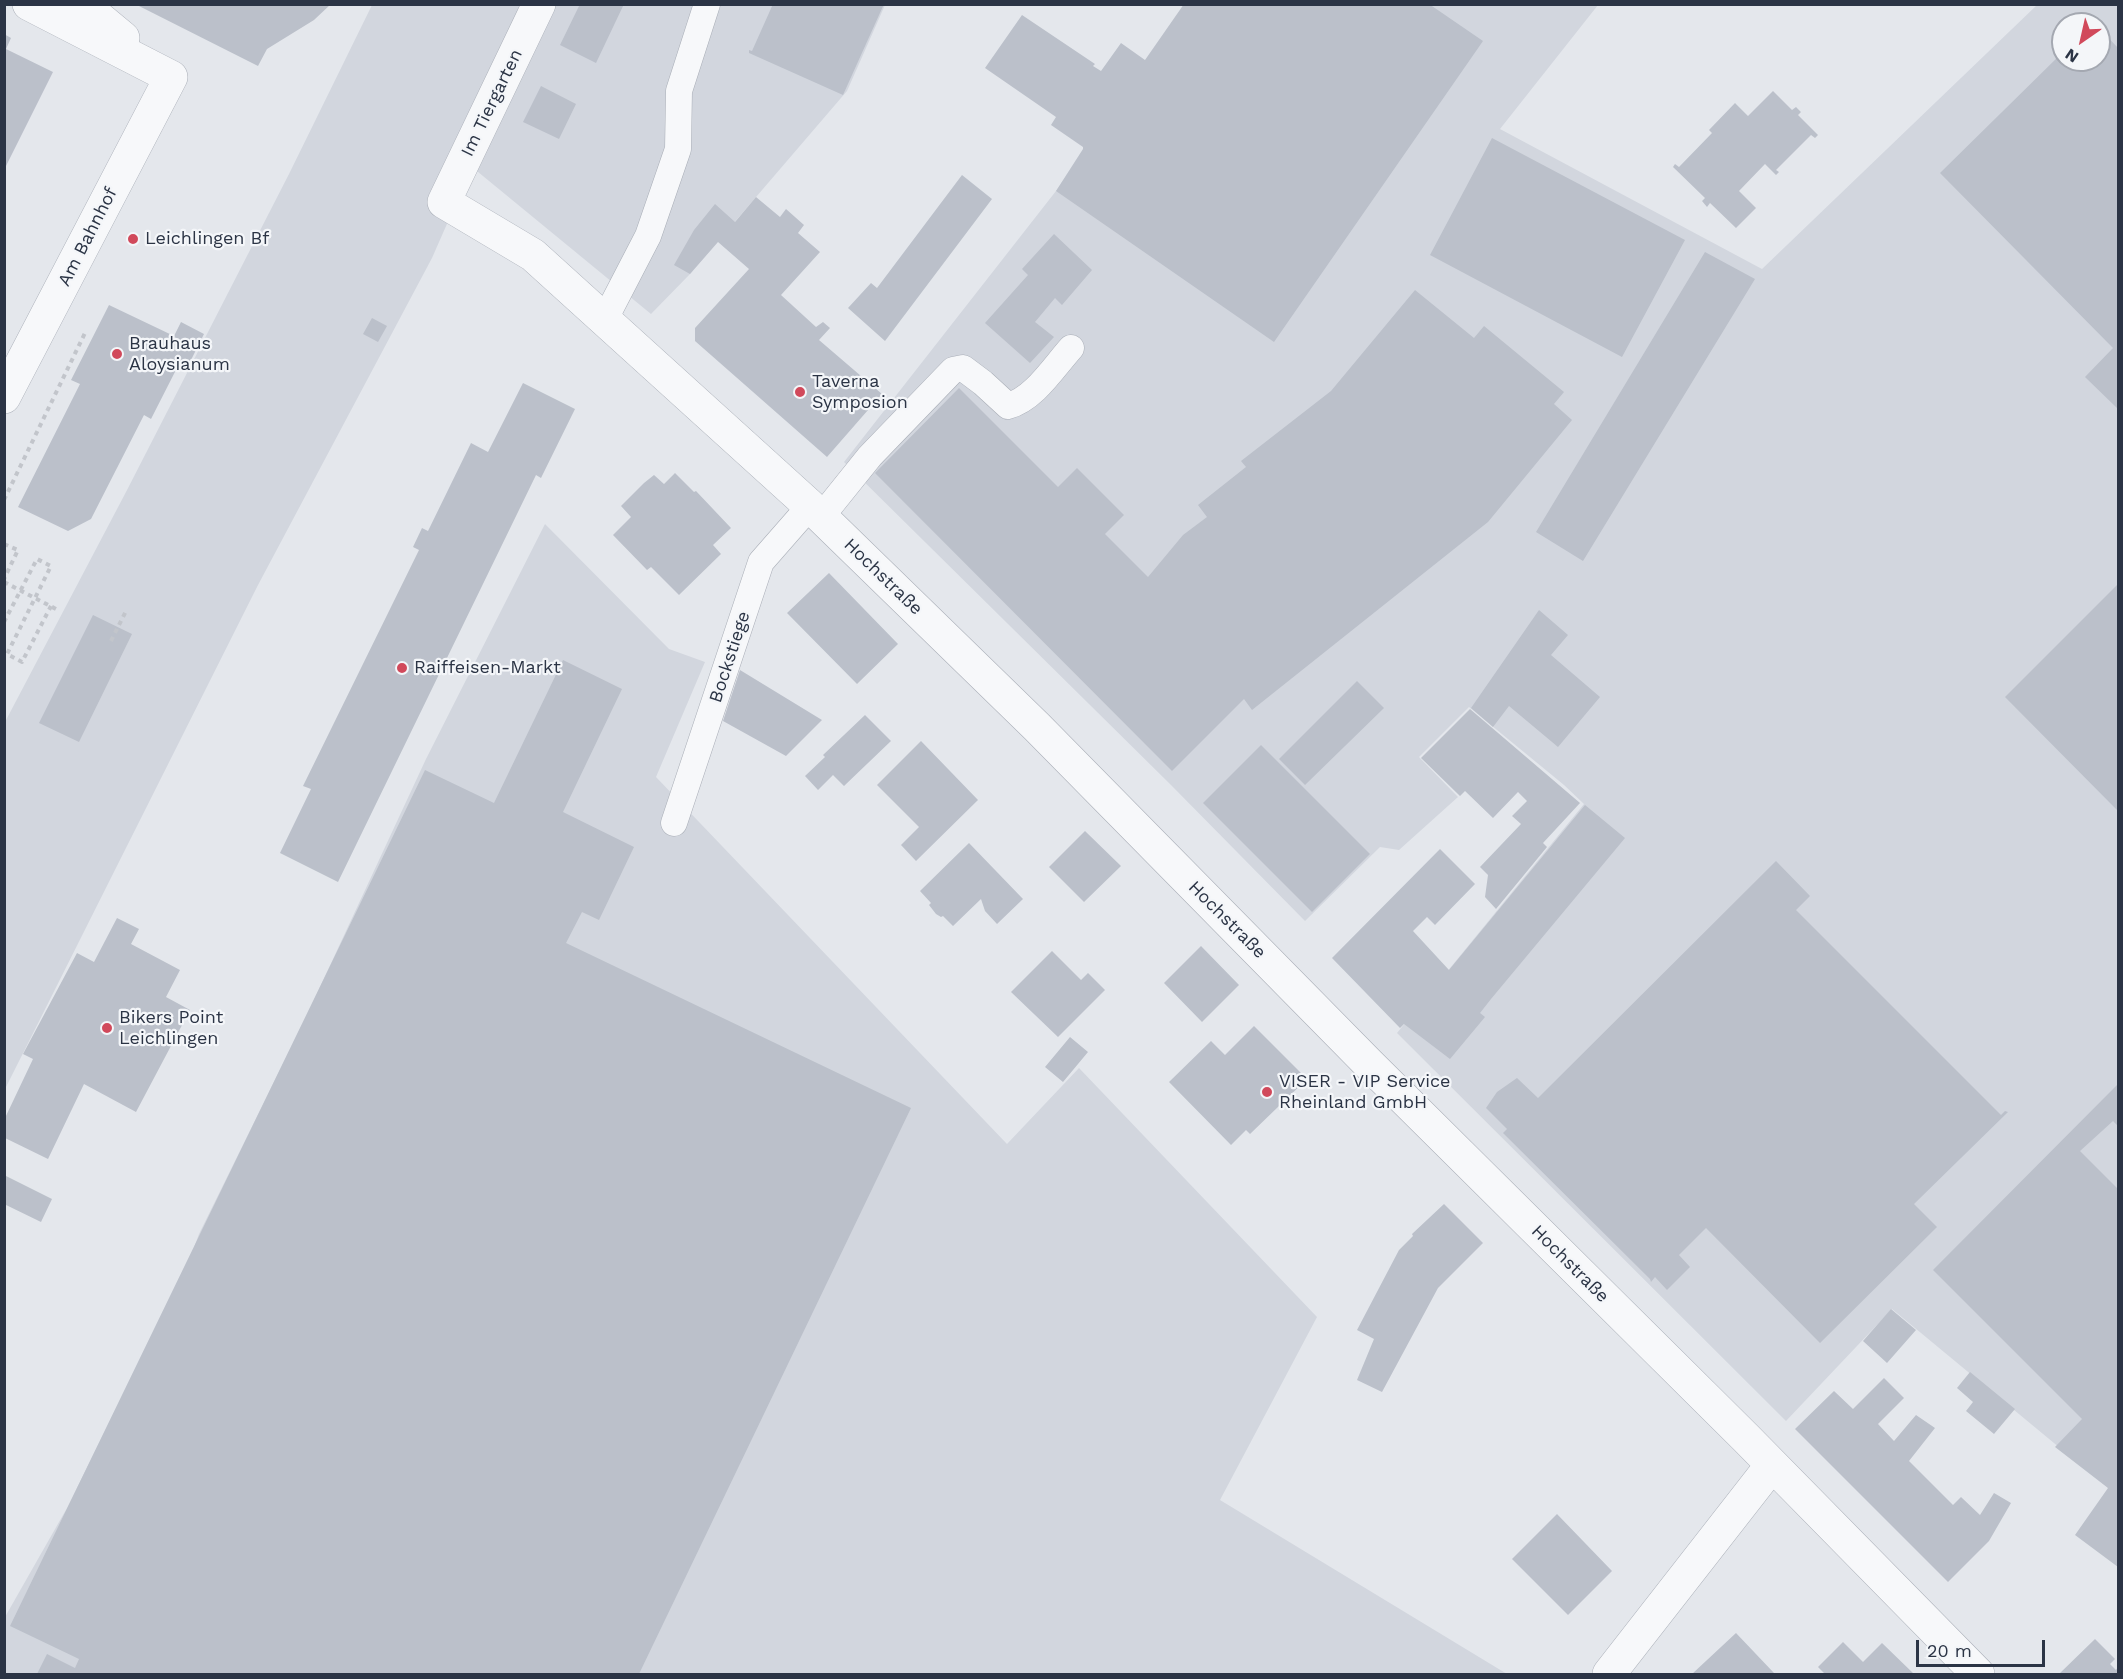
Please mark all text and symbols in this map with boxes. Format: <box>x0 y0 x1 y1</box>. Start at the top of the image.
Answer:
north arrow <box>2051 12 2111 72</box>
text: N <box>2062 44 2082 67</box>
street label: Im Tiergarten <box>457 46 527 160</box>
street label: Am Bahnhof <box>54 184 122 290</box>
place label: Leichlingen Bf <box>145 228 269 250</box>
marker: Leichlingen Bf <box>126 232 140 246</box>
place label: Brauhaus Aloysianum <box>129 333 230 376</box>
marker: Brauhaus Aloysianum <box>110 347 124 361</box>
place label: Taverna Symposion <box>812 371 908 413</box>
marker: Taverna Symposion <box>793 385 807 399</box>
street label: Hochstraße <box>839 534 927 620</box>
street label: Bockstiege <box>705 609 755 705</box>
place label: Raiffeisen-Markt <box>414 657 561 679</box>
marker: Raiffeisen-Markt <box>395 661 409 675</box>
street label: Hochstraße <box>1184 877 1270 963</box>
place label: Bikers Point Leichlingen <box>119 1007 223 1050</box>
marker: Bikers Point Leichlingen <box>100 1021 114 1035</box>
place label: VISER - VIP Service Rheinland GmbH <box>1279 1071 1450 1114</box>
marker: VISER - VIP Service Rheinland GmbH <box>1260 1085 1274 1099</box>
street label: Hochstraße <box>1527 1221 1613 1307</box>
scale bar <box>1919 1628 2048 1666</box>
text: 20 m <box>1927 1640 1972 1661</box>

